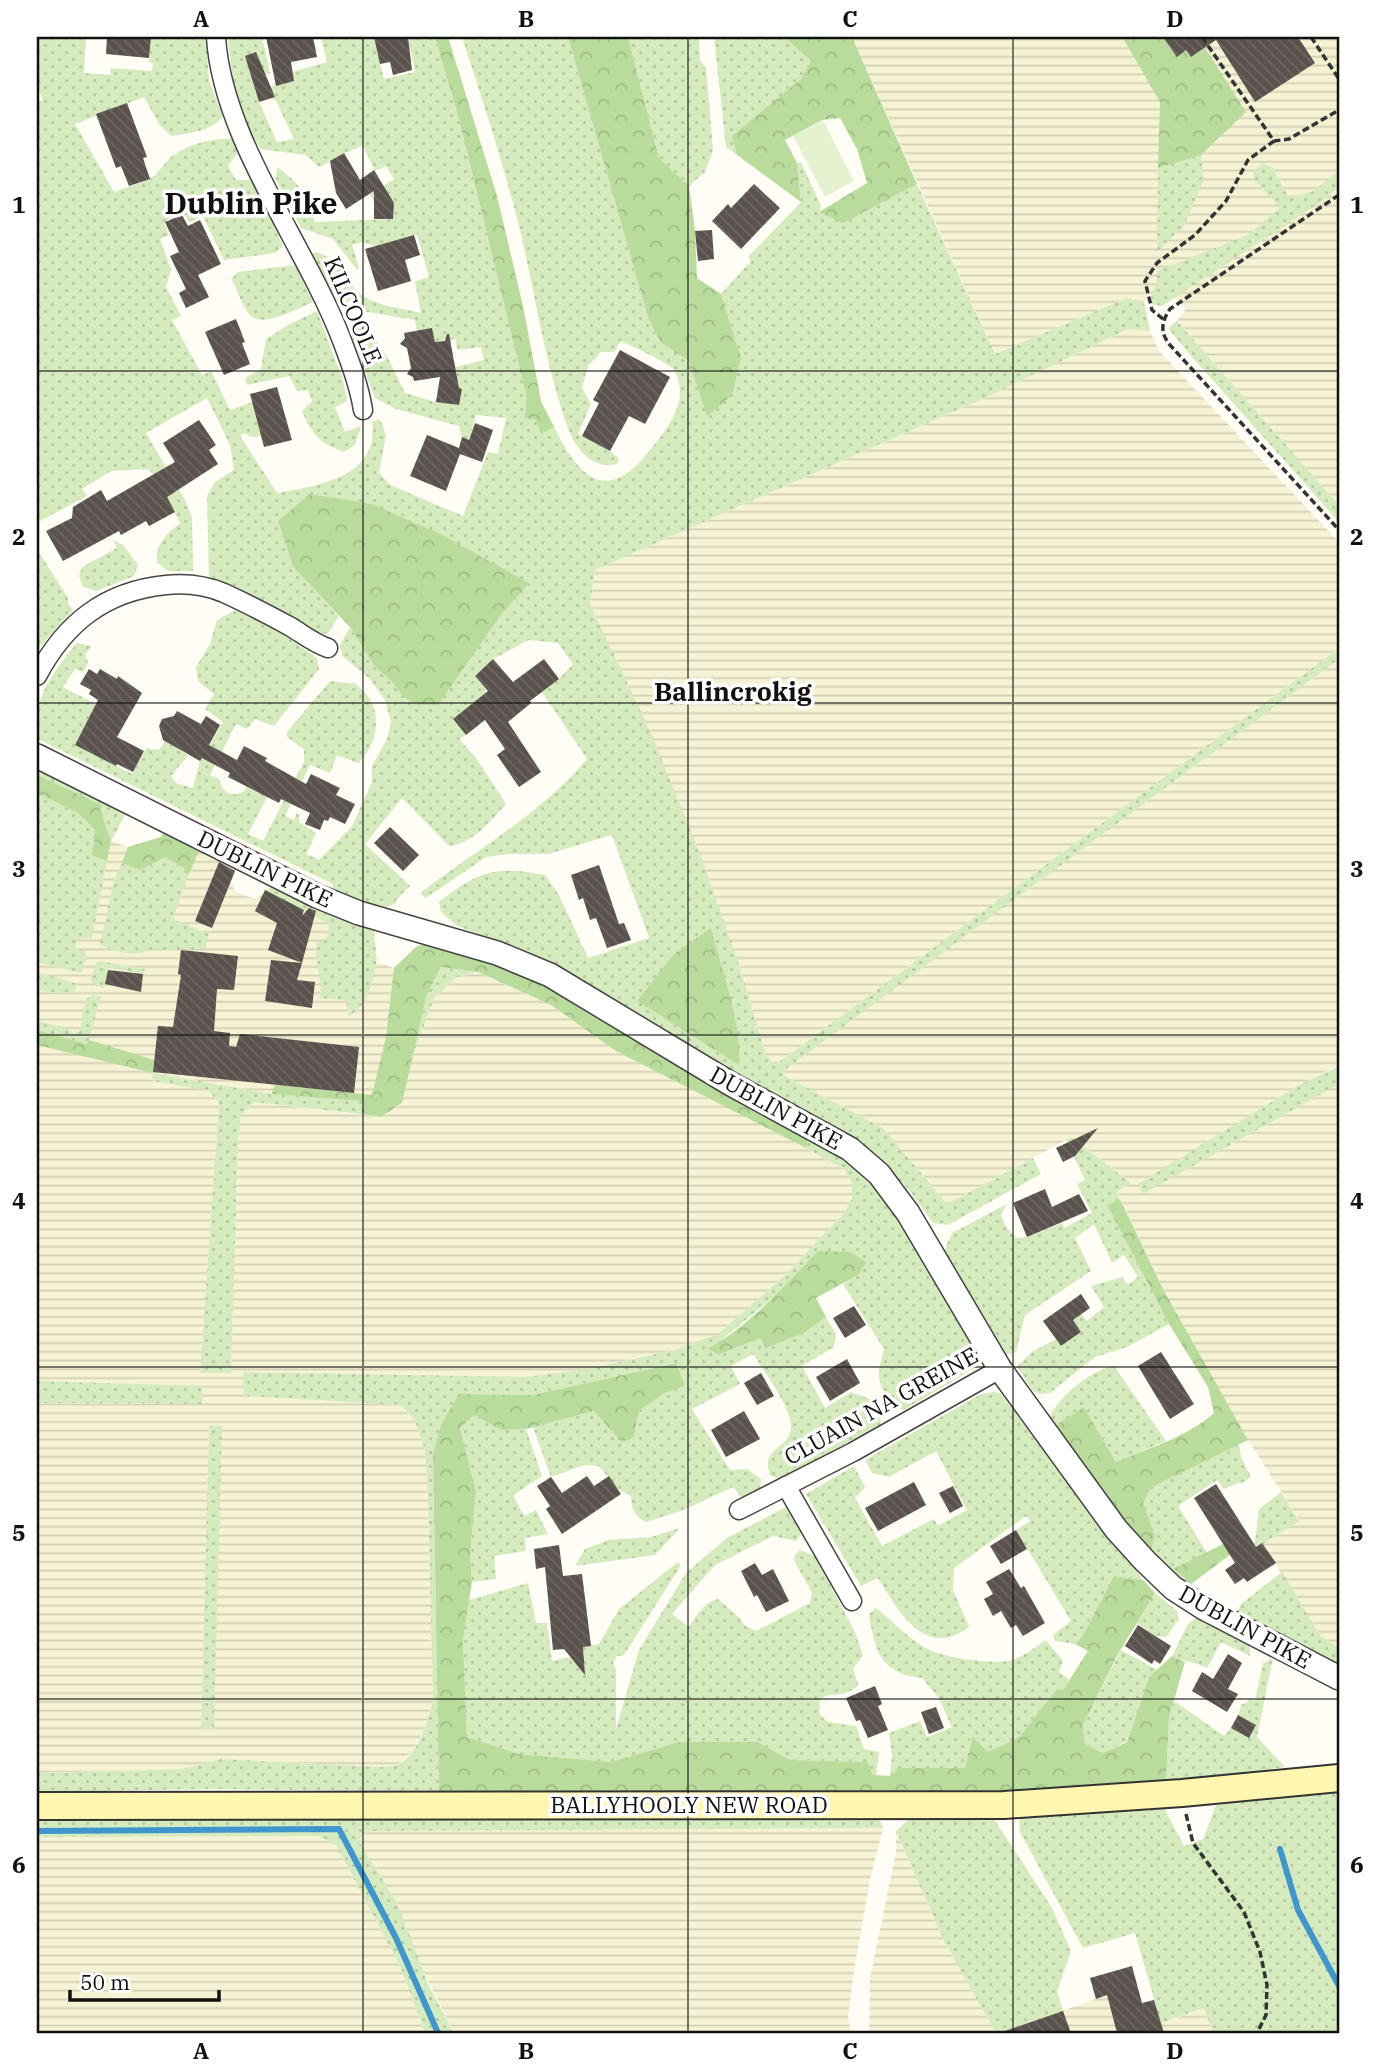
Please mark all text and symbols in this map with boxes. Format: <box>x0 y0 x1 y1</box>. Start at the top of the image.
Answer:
text: A <box>193 3 209 33</box>
text: B <box>518 3 534 33</box>
text: C <box>842 3 858 33</box>
text: D <box>1166 3 1184 33</box>
district label: Dublin Pike <box>164 183 338 222</box>
text: 1 <box>12 189 26 219</box>
text: 1 <box>1350 189 1364 219</box>
street label: KILCOOLE <box>318 251 390 368</box>
text: 2 <box>12 521 26 551</box>
text: 2 <box>1350 521 1364 551</box>
district label: Ballincrokig <box>654 674 812 708</box>
street label: DUBLIN PIKE <box>193 822 338 914</box>
text: 3 <box>12 853 26 883</box>
text: 3 <box>1350 853 1364 883</box>
street label: DUBLIN PIKE <box>705 1058 848 1156</box>
text: 4 <box>12 1185 26 1215</box>
text: 4 <box>1350 1185 1364 1215</box>
street label: CLUAIN NA GREINE <box>778 1339 983 1471</box>
text: 5 <box>12 1517 26 1547</box>
text: 5 <box>1350 1517 1364 1547</box>
street label: DUBLIN PIKE <box>1174 1577 1317 1675</box>
street label: BALLYHOOLY NEW ROAD <box>550 1789 828 1819</box>
text: 6 <box>12 1849 26 1879</box>
text: 6 <box>1350 1849 1364 1879</box>
scale bar <box>70 1958 219 2002</box>
text: 50 m <box>80 1968 130 1996</box>
text: A <box>193 2035 209 2065</box>
text: B <box>518 2035 534 2065</box>
text: C <box>842 2035 858 2065</box>
text: D <box>1166 2035 1184 2065</box>

